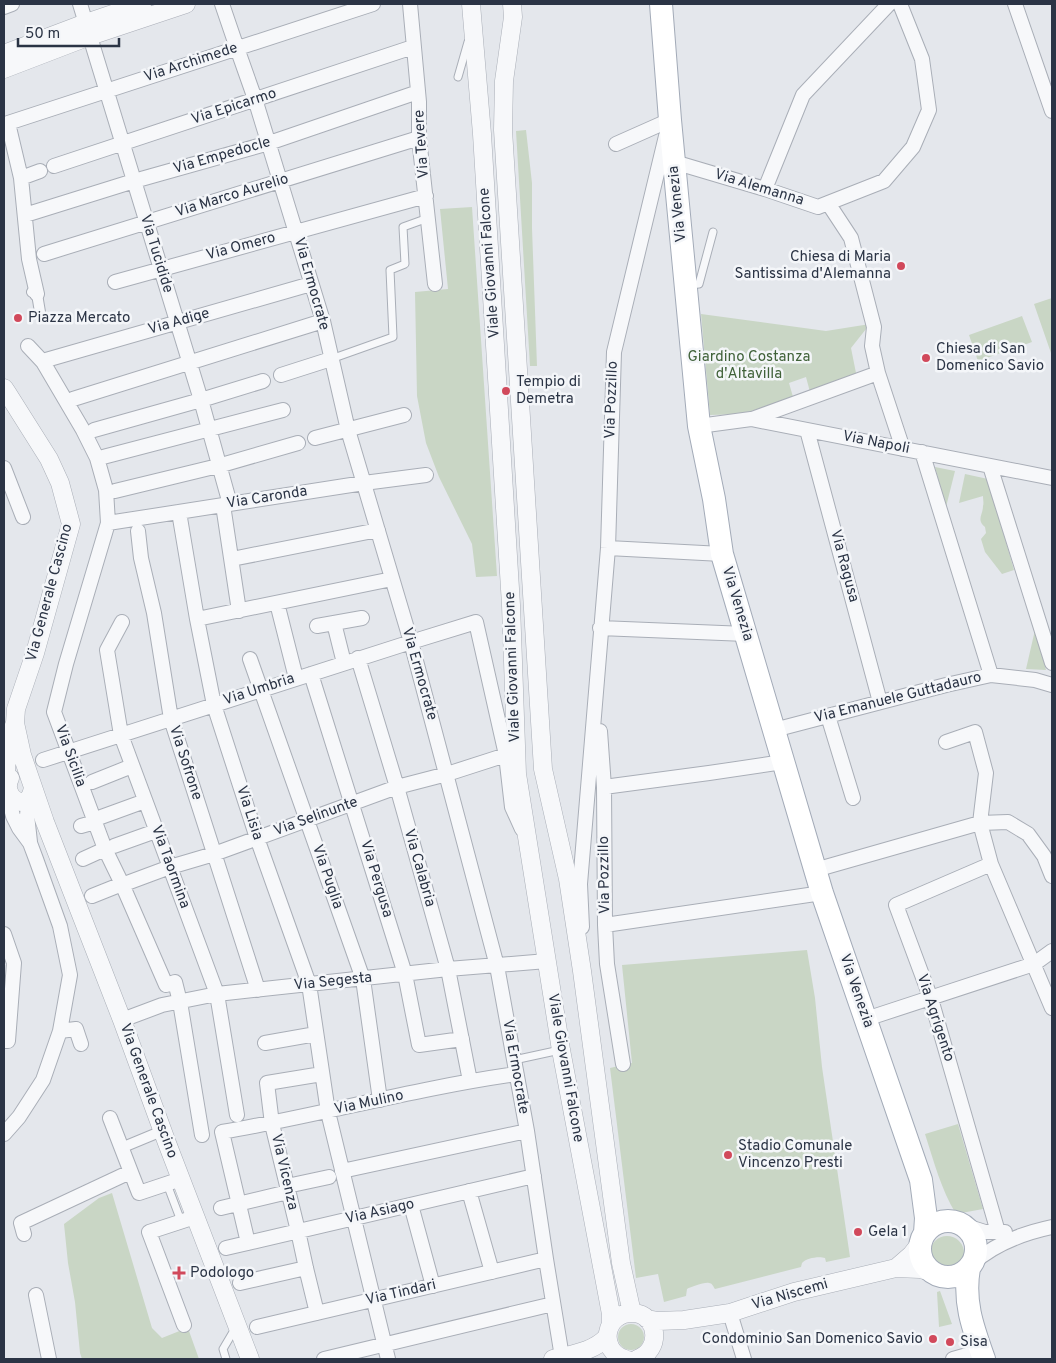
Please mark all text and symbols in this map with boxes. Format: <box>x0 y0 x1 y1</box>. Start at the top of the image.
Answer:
scale bar <box>18 15 119 47</box>
text: 50 m <box>25 25 60 44</box>
street label: Via Archimede <box>142 39 240 87</box>
street label: Via Epicarmo <box>189 84 279 130</box>
street label: Via Tevere <box>410 109 434 179</box>
street label: Via Empedocle <box>171 133 273 179</box>
street label: Via Venezia <box>665 165 691 243</box>
street label: Via Alemanna <box>712 165 806 211</box>
street label: Via Marco Aurelio <box>173 170 291 222</box>
street label: Viale Giovanni Falcone <box>475 187 505 339</box>
street label: Via Tucidide <box>135 212 177 296</box>
street label: Via Omero <box>204 229 278 265</box>
street label: Via Ermocrate <box>289 235 333 333</box>
place label: Chiesa di Maria Santissima d'Alemanna <box>735 248 891 284</box>
marker: Chiesa di Maria Santissima d'Alemanna <box>895 260 907 272</box>
street label: Via Adige <box>146 304 212 340</box>
place label: Piazza Mercato <box>28 309 130 328</box>
marker: Piazza Mercato <box>12 312 24 324</box>
place label: Chiesa di San Domenico Savio <box>936 340 1044 376</box>
park label: Giardino Costanza d'Altavilla <box>688 348 810 384</box>
marker: Chiesa di San Domenico Savio <box>920 352 932 364</box>
street label: Via Pozzillo <box>601 361 623 439</box>
place label: Tempio di Demetra <box>516 373 581 409</box>
marker: Tempio di Demetra <box>500 385 512 397</box>
street label: Via Napoli <box>841 427 911 459</box>
street label: Via Caronda <box>225 482 309 514</box>
street label: Via Generale Cascino <box>22 522 78 664</box>
street label: Via Ragusa <box>825 528 863 604</box>
street label: Via Venezia <box>717 564 757 644</box>
street label: Viale Giovanni Falcone <box>501 591 525 743</box>
street label: Via Ermocrate <box>397 625 441 723</box>
street label: Via Emanuele Guttadauro <box>812 668 984 728</box>
street label: Via Umbria <box>221 670 297 710</box>
street label: Via Sicilia <box>50 722 90 790</box>
street label: Via Sofrone <box>164 723 206 803</box>
street label: Via Lisia <box>231 783 267 843</box>
street label: Via Selinunte <box>271 793 361 841</box>
street label: Via Taormina <box>146 823 194 911</box>
street label: Via Calabria <box>399 827 439 909</box>
street label: Via Pozzillo <box>595 836 615 914</box>
street label: Via Pergusa <box>355 838 397 920</box>
street label: Via Puglia <box>307 842 347 912</box>
street label: Via Venezia <box>835 952 877 1030</box>
street label: Via Segesta <box>293 968 373 996</box>
street label: Via Agrigento <box>912 972 958 1064</box>
street label: Viale Giovanni Falcone <box>543 992 587 1144</box>
street label: Via Ermocrate <box>497 1018 533 1116</box>
street label: Via Generale Cascino <box>115 1021 181 1161</box>
street label: Via Mulino <box>333 1086 405 1120</box>
street label: Via Vicenza <box>266 1132 302 1212</box>
place label: Stadio Comunale Vincenzo Presti <box>738 1137 852 1173</box>
marker: Stadio Comunale Vincenzo Presti <box>722 1149 734 1161</box>
street label: Via Asiago <box>344 1195 416 1229</box>
place label: Gela 1 <box>868 1223 907 1242</box>
marker: Gela 1 <box>852 1226 864 1238</box>
place label: Podologo <box>190 1264 254 1283</box>
marker: Podologo <box>172 1266 186 1280</box>
street label: Via Niscemi <box>750 1275 830 1315</box>
street label: Via Tindari <box>364 1276 438 1310</box>
place label: Condominio San Domenico Savio <box>702 1330 923 1349</box>
marker: Condominio San Domenico Savio <box>927 1333 939 1345</box>
place label: Sisa <box>960 1333 988 1352</box>
marker: Sisa <box>944 1336 956 1348</box>

